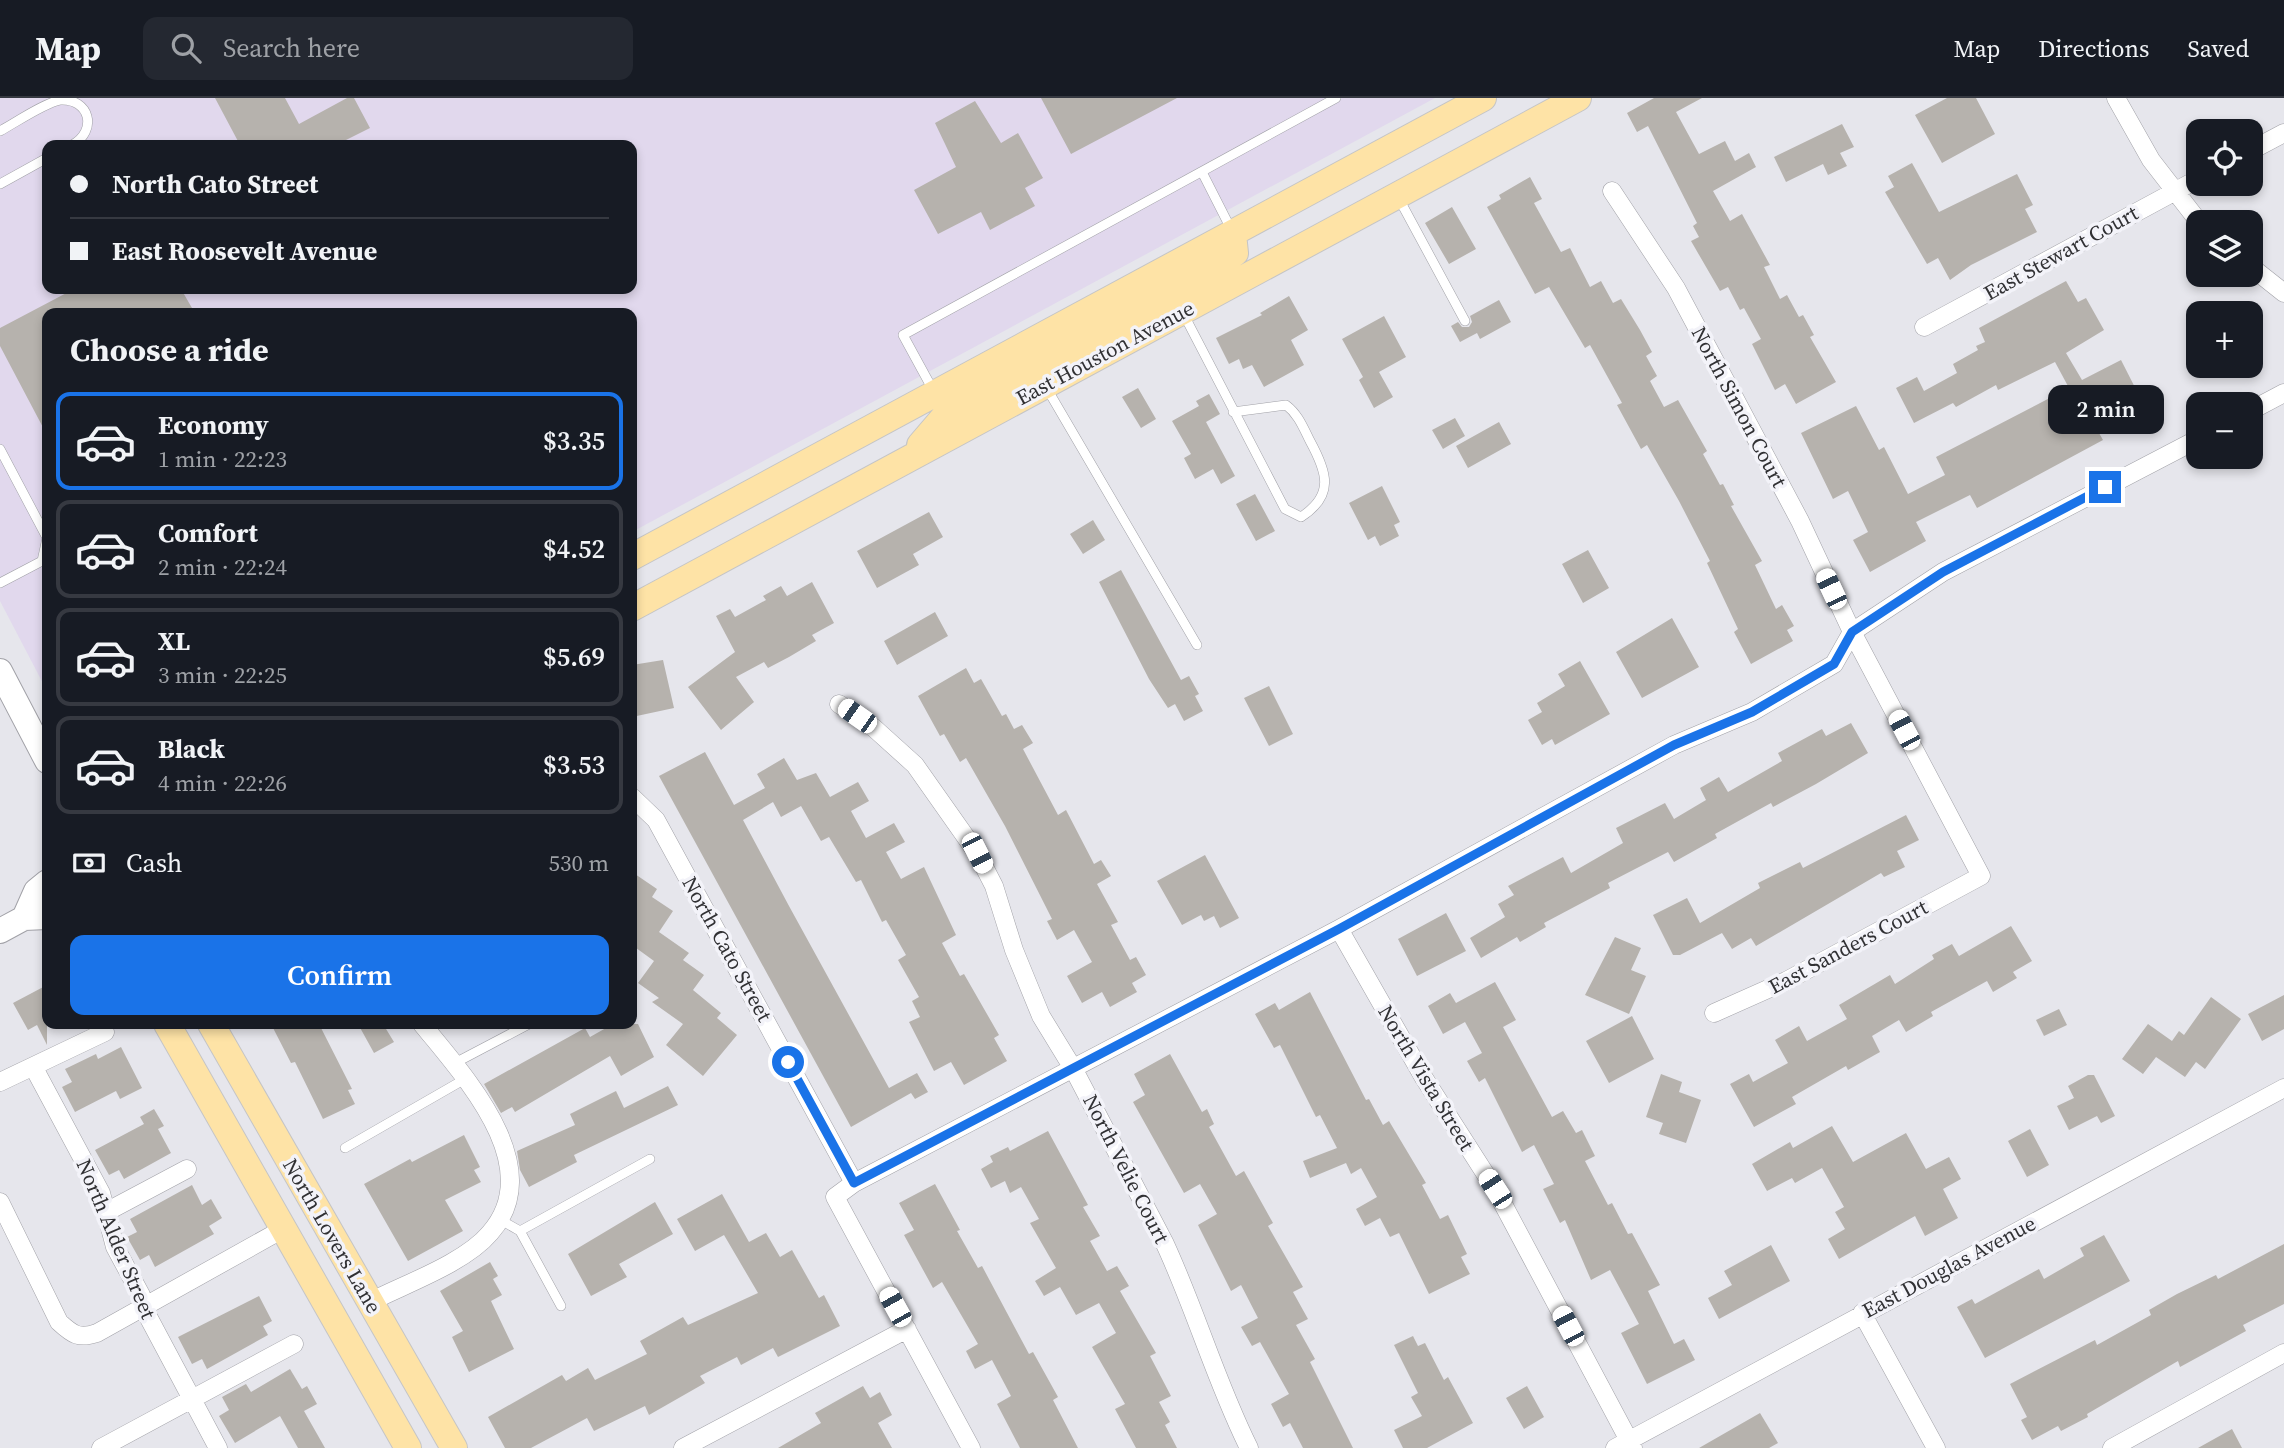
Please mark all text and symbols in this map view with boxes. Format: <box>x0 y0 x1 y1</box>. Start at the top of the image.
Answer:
search box <box>143 17 633 80</box>
text: Map <box>35 26 101 71</box>
icon: search <box>167 29 205 67</box>
text: Search here <box>223 30 360 66</box>
text: Map <box>1953 32 2000 65</box>
text: Directions <box>2038 32 2149 65</box>
text: Saved <box>2187 32 2249 65</box>
map controls <box>2186 119 2263 469</box>
button: locate <box>2186 119 2263 196</box>
text: North Cato Street <box>112 166 318 202</box>
street label: East Stewart Court <box>1978 198 2143 307</box>
button: layers <box>2186 210 2263 287</box>
text: East Roosevelt Avenue <box>112 233 377 269</box>
street label: East Houston Avenue <box>1011 293 1199 412</box>
button: + <box>2186 301 2263 378</box>
street label: North Simon Court <box>1685 321 1794 492</box>
text: Choose a ride <box>70 328 269 372</box>
callout: 2 min <box>2047 386 2163 434</box>
button: − <box>2186 392 2263 469</box>
text: 2 min <box>2076 393 2136 425</box>
text: Economy <box>158 407 269 443</box>
icon: car <box>74 410 137 473</box>
text: $3.35 <box>543 423 605 459</box>
text: 1 min · 22:23 <box>158 443 287 475</box>
route end <box>2089 471 2121 503</box>
text: Comfort <box>158 515 258 551</box>
icon: car <box>74 518 137 581</box>
text: $4.52 <box>543 531 605 567</box>
text: 2 min · 22:24 <box>158 551 287 583</box>
car <box>1813 566 1850 612</box>
text: XL <box>158 623 190 659</box>
icon: car <box>74 626 137 689</box>
text: $5.69 <box>543 639 605 675</box>
text: 3 min · 22:25 <box>158 659 287 691</box>
car <box>834 695 881 737</box>
car <box>1885 707 1924 753</box>
text: Black <box>158 731 225 767</box>
icon: car <box>74 734 137 797</box>
text: $3.53 <box>543 747 605 783</box>
text: 4 min · 22:26 <box>158 767 287 799</box>
car <box>959 830 996 876</box>
icon: cash <box>70 844 108 882</box>
text: Cash <box>126 845 182 881</box>
text: 530 m <box>548 847 609 879</box>
street label: North Cato Street <box>676 871 779 1027</box>
street label: East Sanders Court <box>1763 892 1933 1001</box>
button: Confirm <box>70 935 609 1015</box>
street label: North Vista Street <box>1371 999 1482 1156</box>
route start <box>772 1046 804 1078</box>
street label: North Velie Court <box>1076 1089 1177 1249</box>
street label: North Lovers Lane <box>276 1153 389 1319</box>
street label: North Alder Street <box>70 1154 163 1323</box>
car <box>1475 1166 1516 1212</box>
street label: East Douglas Avenue <box>1857 1208 2041 1325</box>
car <box>876 1284 915 1330</box>
car <box>1549 1303 1588 1349</box>

